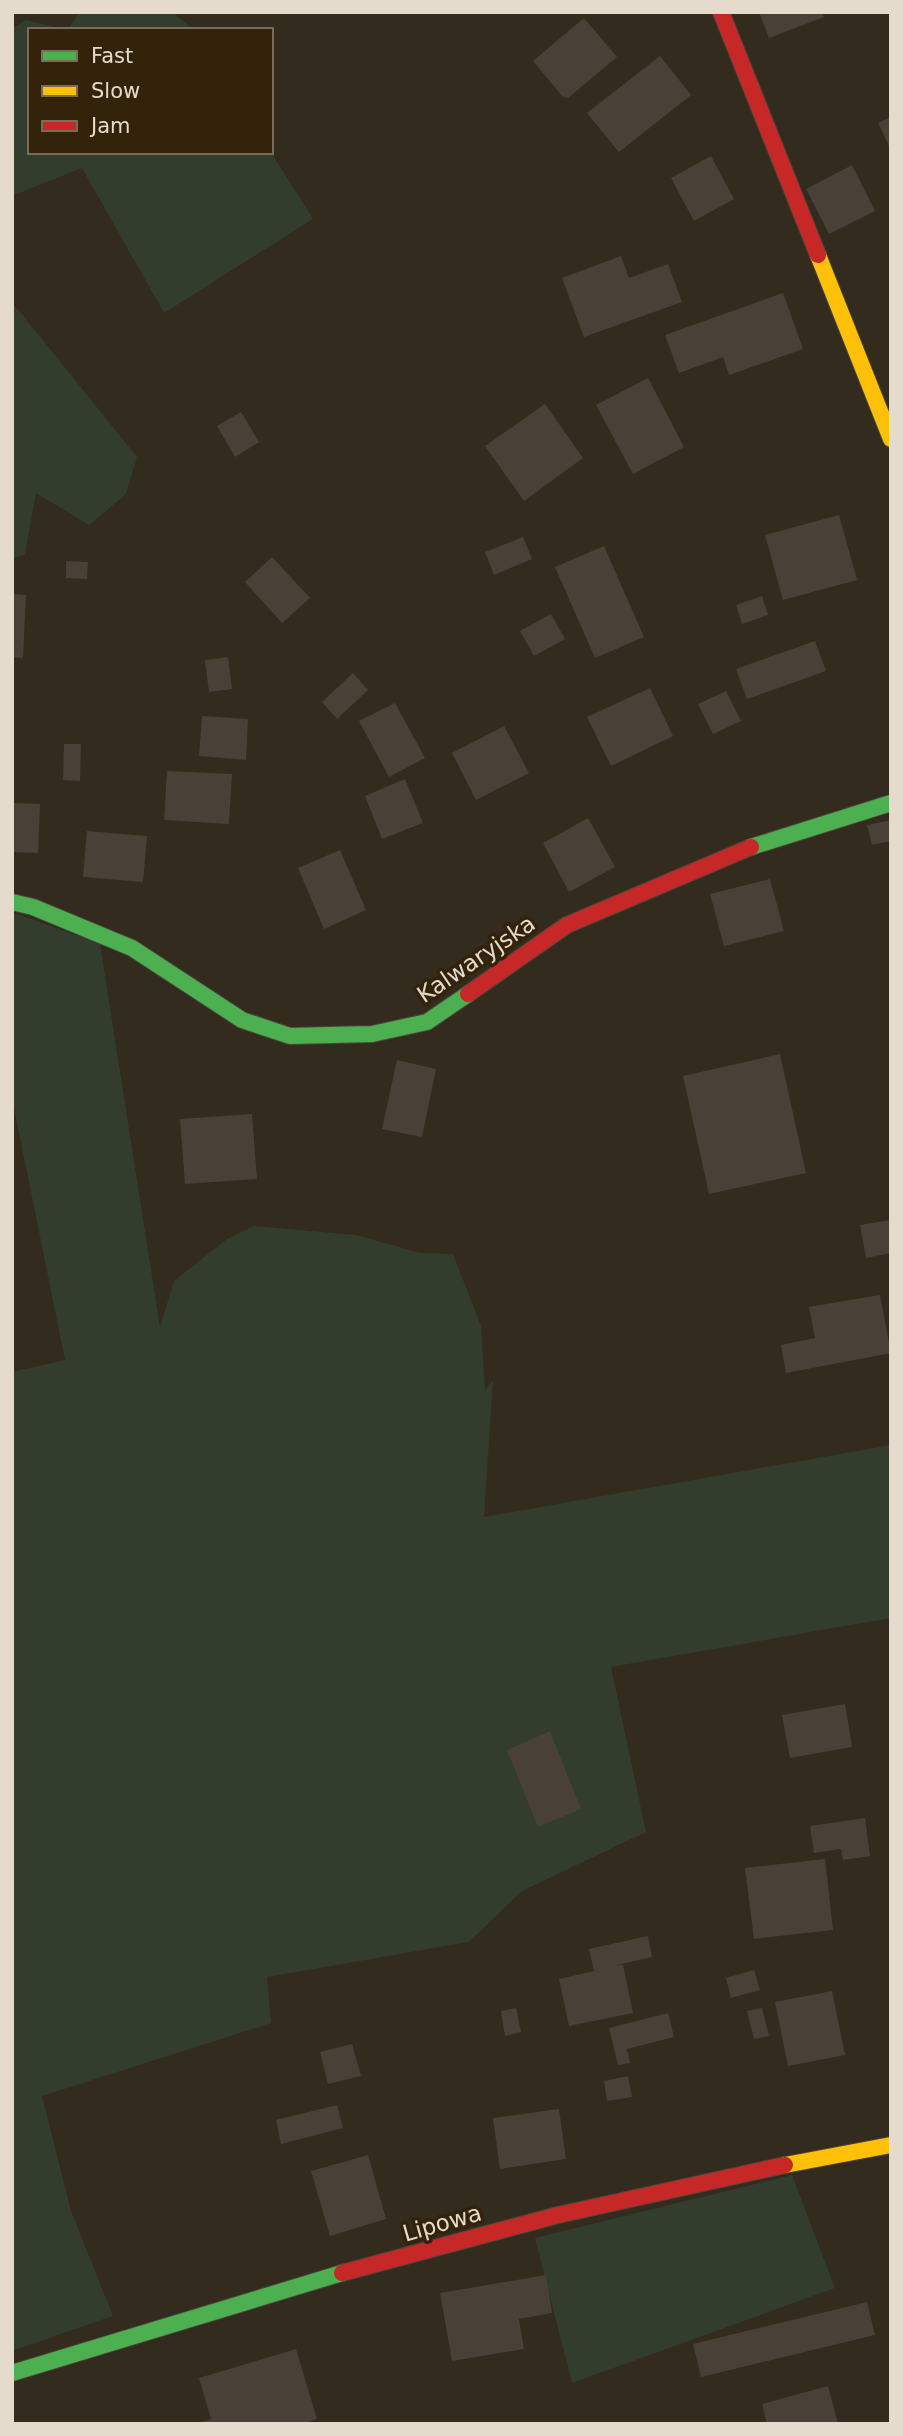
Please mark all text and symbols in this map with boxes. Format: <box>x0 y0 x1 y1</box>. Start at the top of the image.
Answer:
legend <box>28 28 273 154</box>
text: Fast <box>91 44 133 68</box>
text: Slow <box>91 79 140 103</box>
text: Jam <box>89 114 131 138</box>
street label: Kalwaryjska <box>412 910 540 1008</box>
street label: Lipowa <box>400 2199 484 2247</box>

